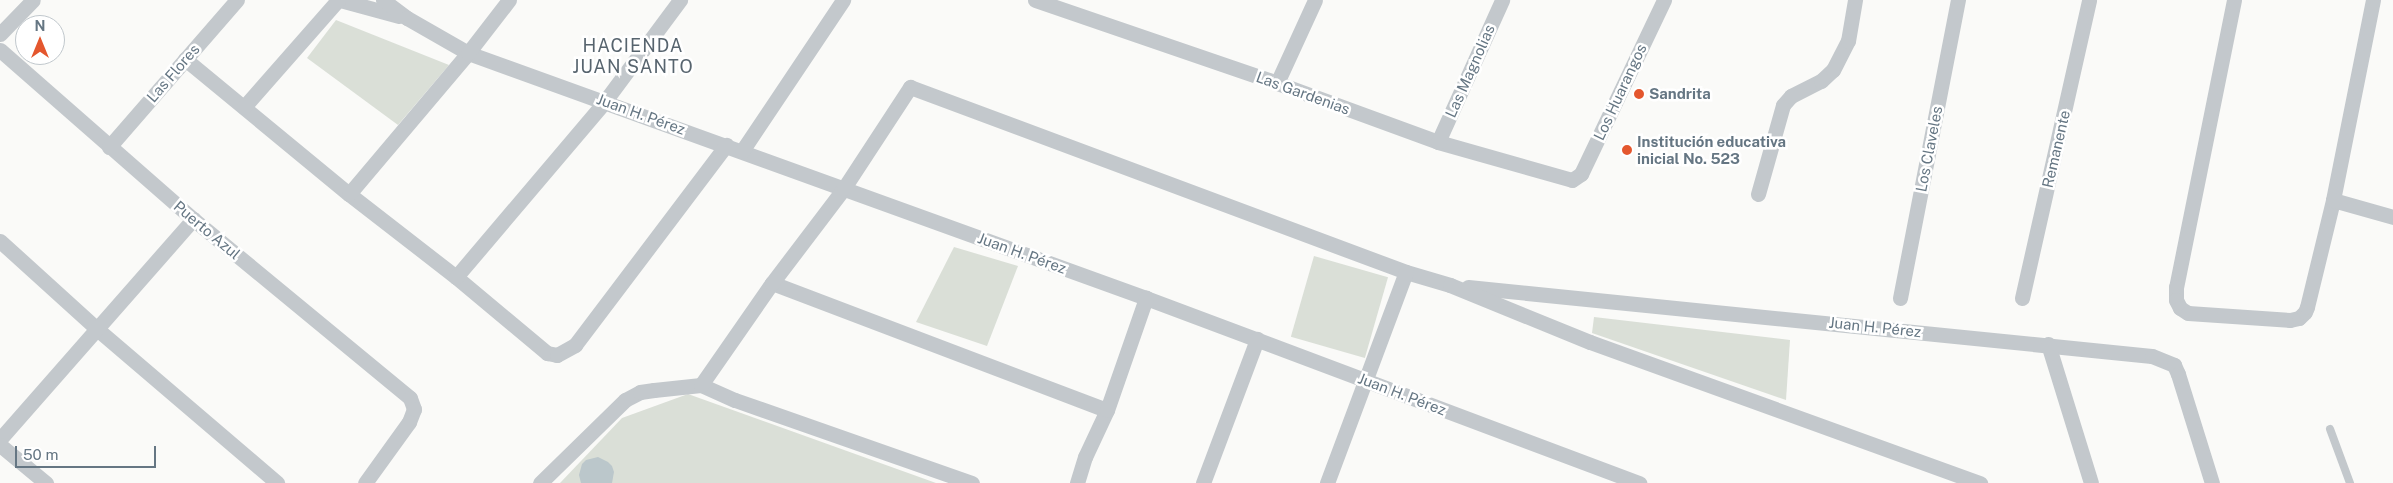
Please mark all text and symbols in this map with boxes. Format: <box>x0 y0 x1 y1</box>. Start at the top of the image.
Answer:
north arrow <box>15 15 65 65</box>
text: N <box>35 18 45 34</box>
street label: Las Magnolias <box>1441 22 1499 120</box>
district label: HACIENDA JUAN SANTO <box>571 36 695 78</box>
street label: Las Flores <box>143 40 203 106</box>
street label: Los Huarangos <box>1590 41 1650 143</box>
street label: Las Gardenias <box>1254 68 1352 118</box>
place label: Sandrita <box>1649 85 1711 103</box>
marker: Sandrita <box>1633 88 1645 100</box>
street label: Juan H. Pérez <box>594 90 688 138</box>
street label: Los Claveles <box>1912 105 1946 193</box>
street label: Remanente <box>2038 108 2074 190</box>
place label: Institución educativa inicial No. 523 <box>1637 132 1786 167</box>
marker: Institución educativa inicial No. 523 <box>1621 144 1633 156</box>
street label: Puerto Azul <box>170 197 244 263</box>
street label: Juan H. Pérez <box>975 229 1069 277</box>
street label: Juan H. Pérez <box>1828 313 1922 341</box>
street label: Juan H. Pérez <box>1355 369 1449 419</box>
scale bar <box>18 436 159 468</box>
text: 50 m <box>23 446 58 463</box>

